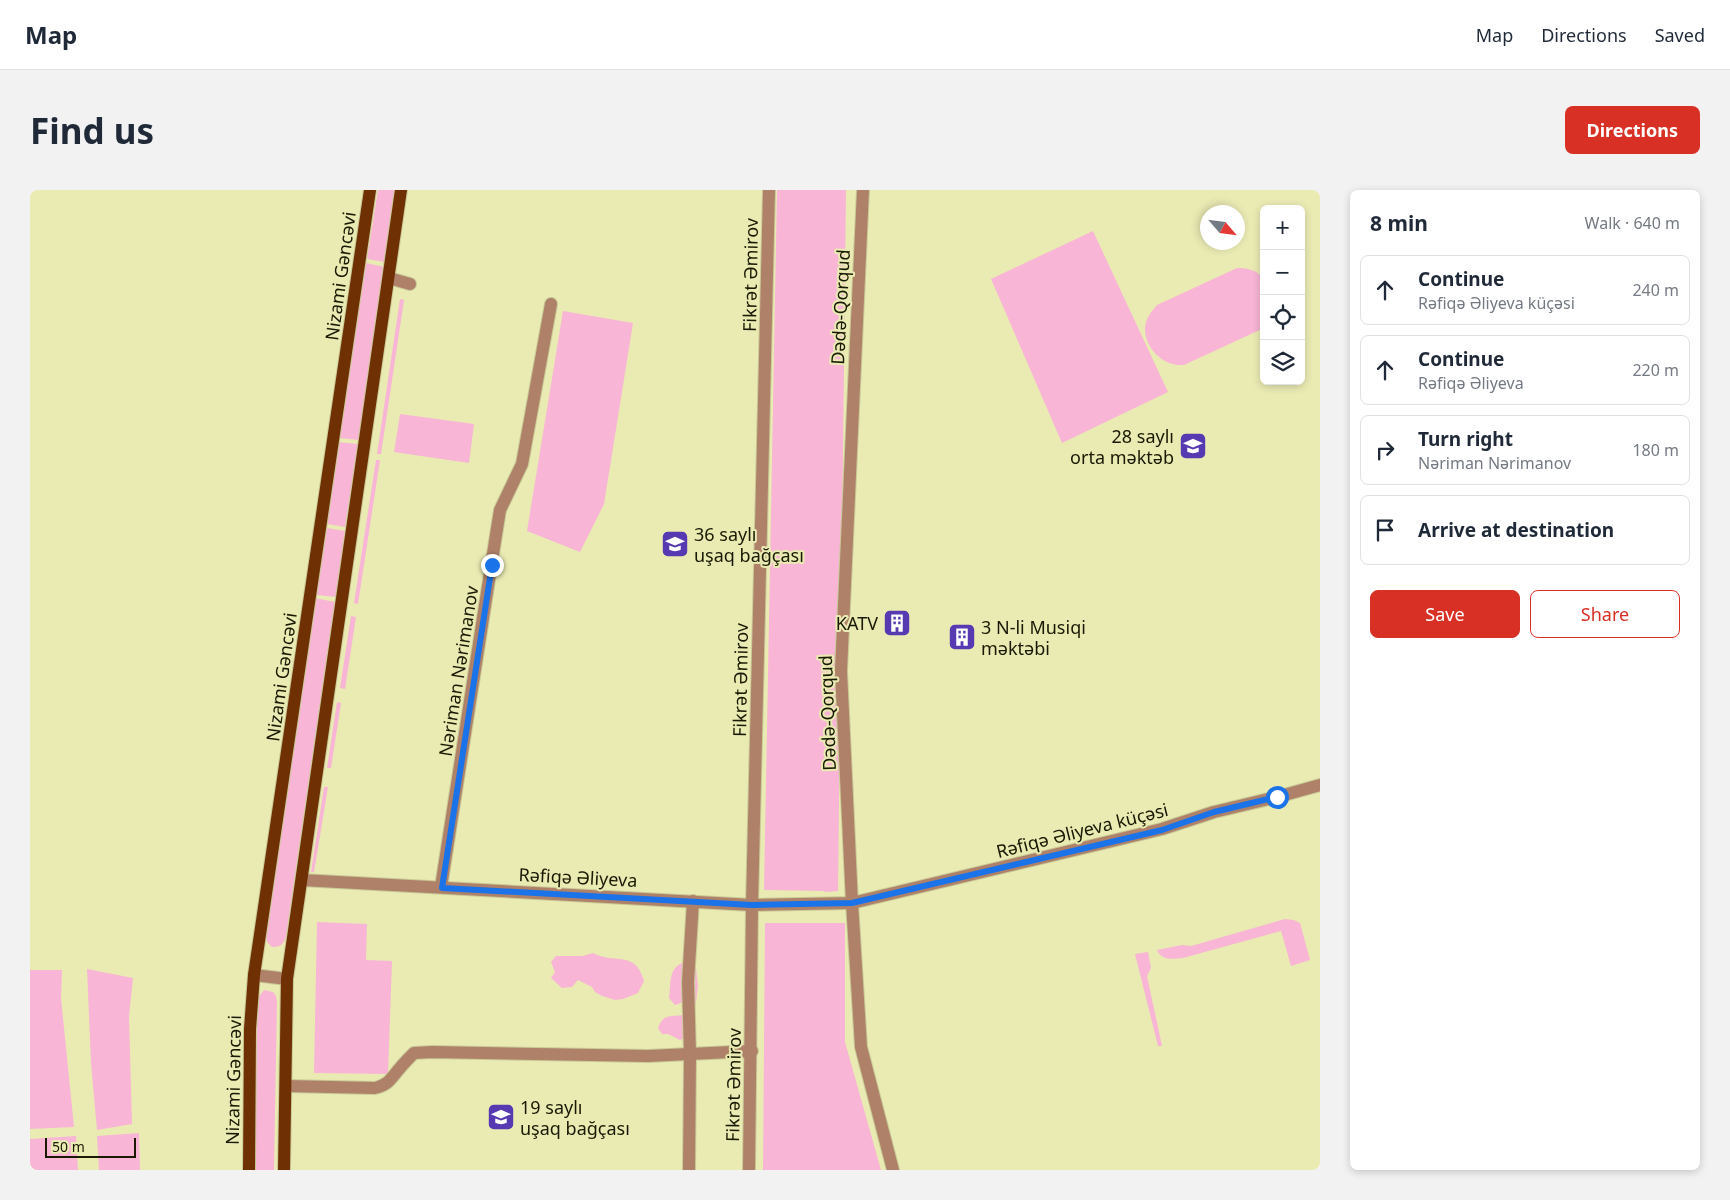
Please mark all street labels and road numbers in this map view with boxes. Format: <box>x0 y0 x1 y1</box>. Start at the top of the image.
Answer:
street label: Nizami Gəncəvi <box>319 210 361 342</box>
street label: Fikrət Əmirov <box>737 217 763 332</box>
street label: Dədə-Qorqud <box>825 249 855 365</box>
street label: Nəriman Nərimanov <box>433 583 483 758</box>
street label: Nizami Gəncəvi <box>260 611 302 743</box>
street label: Fikrət Əmirov <box>727 622 753 737</box>
street label: Dədə-Qorqud <box>813 655 841 771</box>
street label: Rəfiqə Əliyeva küçəsi <box>994 797 1170 863</box>
street label: Rəfiqə Əliyeva <box>518 862 638 892</box>
street label: Nizami Gəncəvi <box>220 1015 246 1145</box>
street label: Fikrət Əmirov <box>720 1027 746 1142</box>

